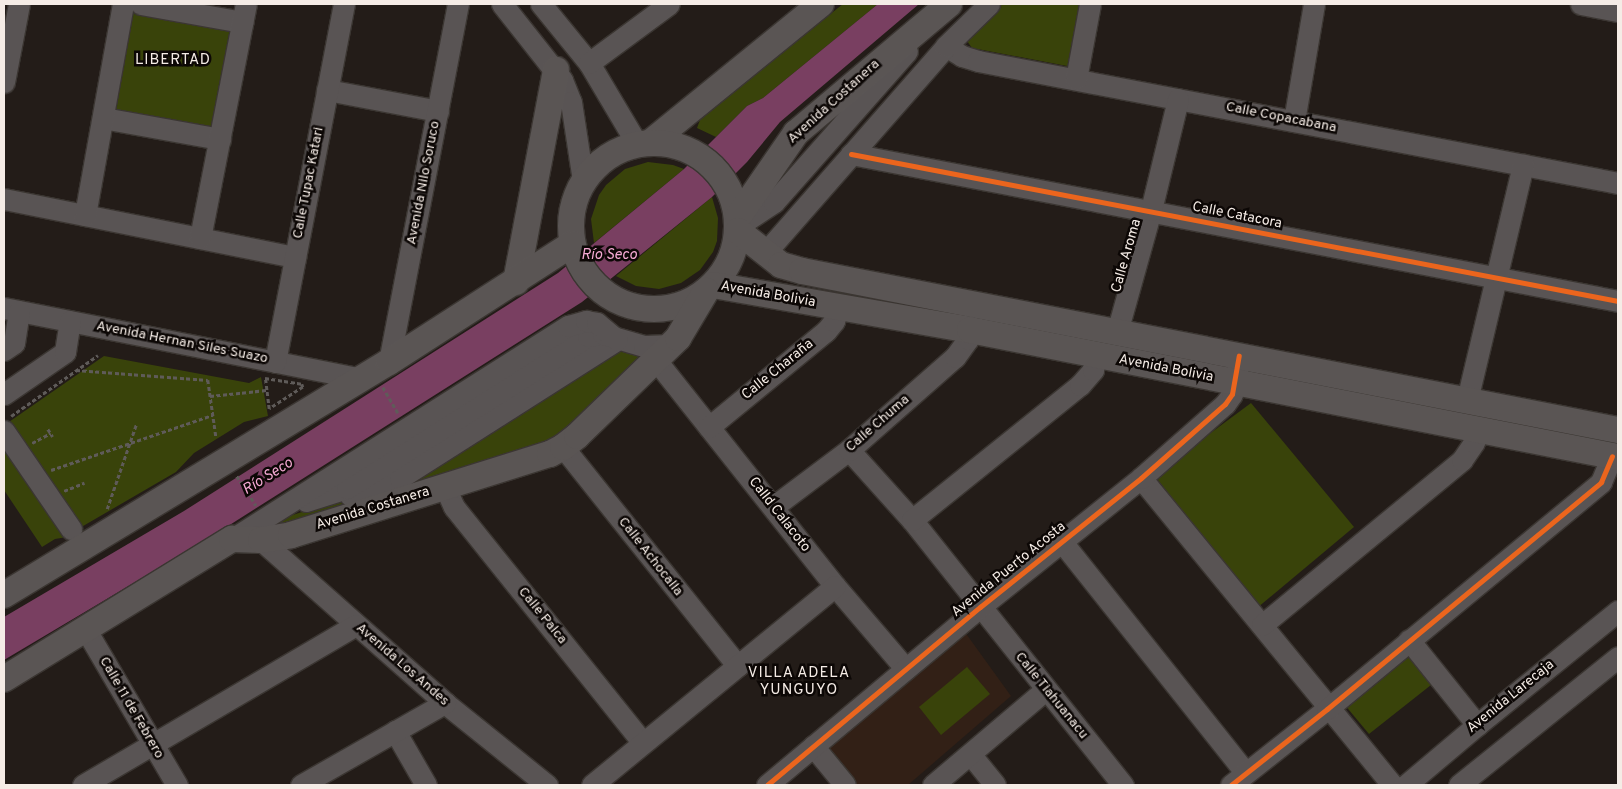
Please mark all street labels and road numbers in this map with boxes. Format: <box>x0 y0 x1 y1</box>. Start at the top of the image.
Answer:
street label: Avenida Costanera <box>785 56 883 148</box>
street label: Calle Copacabana <box>1224 99 1338 137</box>
street label: Avenida Nilo Soruco <box>404 120 444 246</box>
street label: Calle Tupac Katari <box>290 125 328 241</box>
street label: Calle Catacora <box>1191 199 1283 233</box>
street label: Calle Aroma <box>1108 217 1146 295</box>
street label: Avenida Bolivia <box>719 278 817 312</box>
street label: Avenida Hernan Siles Suazo <box>95 318 269 368</box>
street label: Calle Charaña <box>739 336 817 404</box>
street label: Avenida Bolivia <box>1117 352 1215 386</box>
street label: Calle Chuma <box>843 392 913 456</box>
street label: Calld Calacoto <box>745 474 813 556</box>
street label: Avenida Costanera <box>314 484 432 534</box>
street label: Calle Achocalla <box>614 514 686 600</box>
street label: Avenida Puerto Acosta <box>948 519 1070 621</box>
street label: Calle Palca <box>514 584 570 648</box>
street label: Avenida Los Andes <box>352 620 452 710</box>
street label: Calle Tiahuanacu <box>1011 649 1091 743</box>
street label: Calle 11 de Febrero <box>95 654 167 762</box>
street label: Avenida Larecaja <box>1464 657 1558 737</box>

